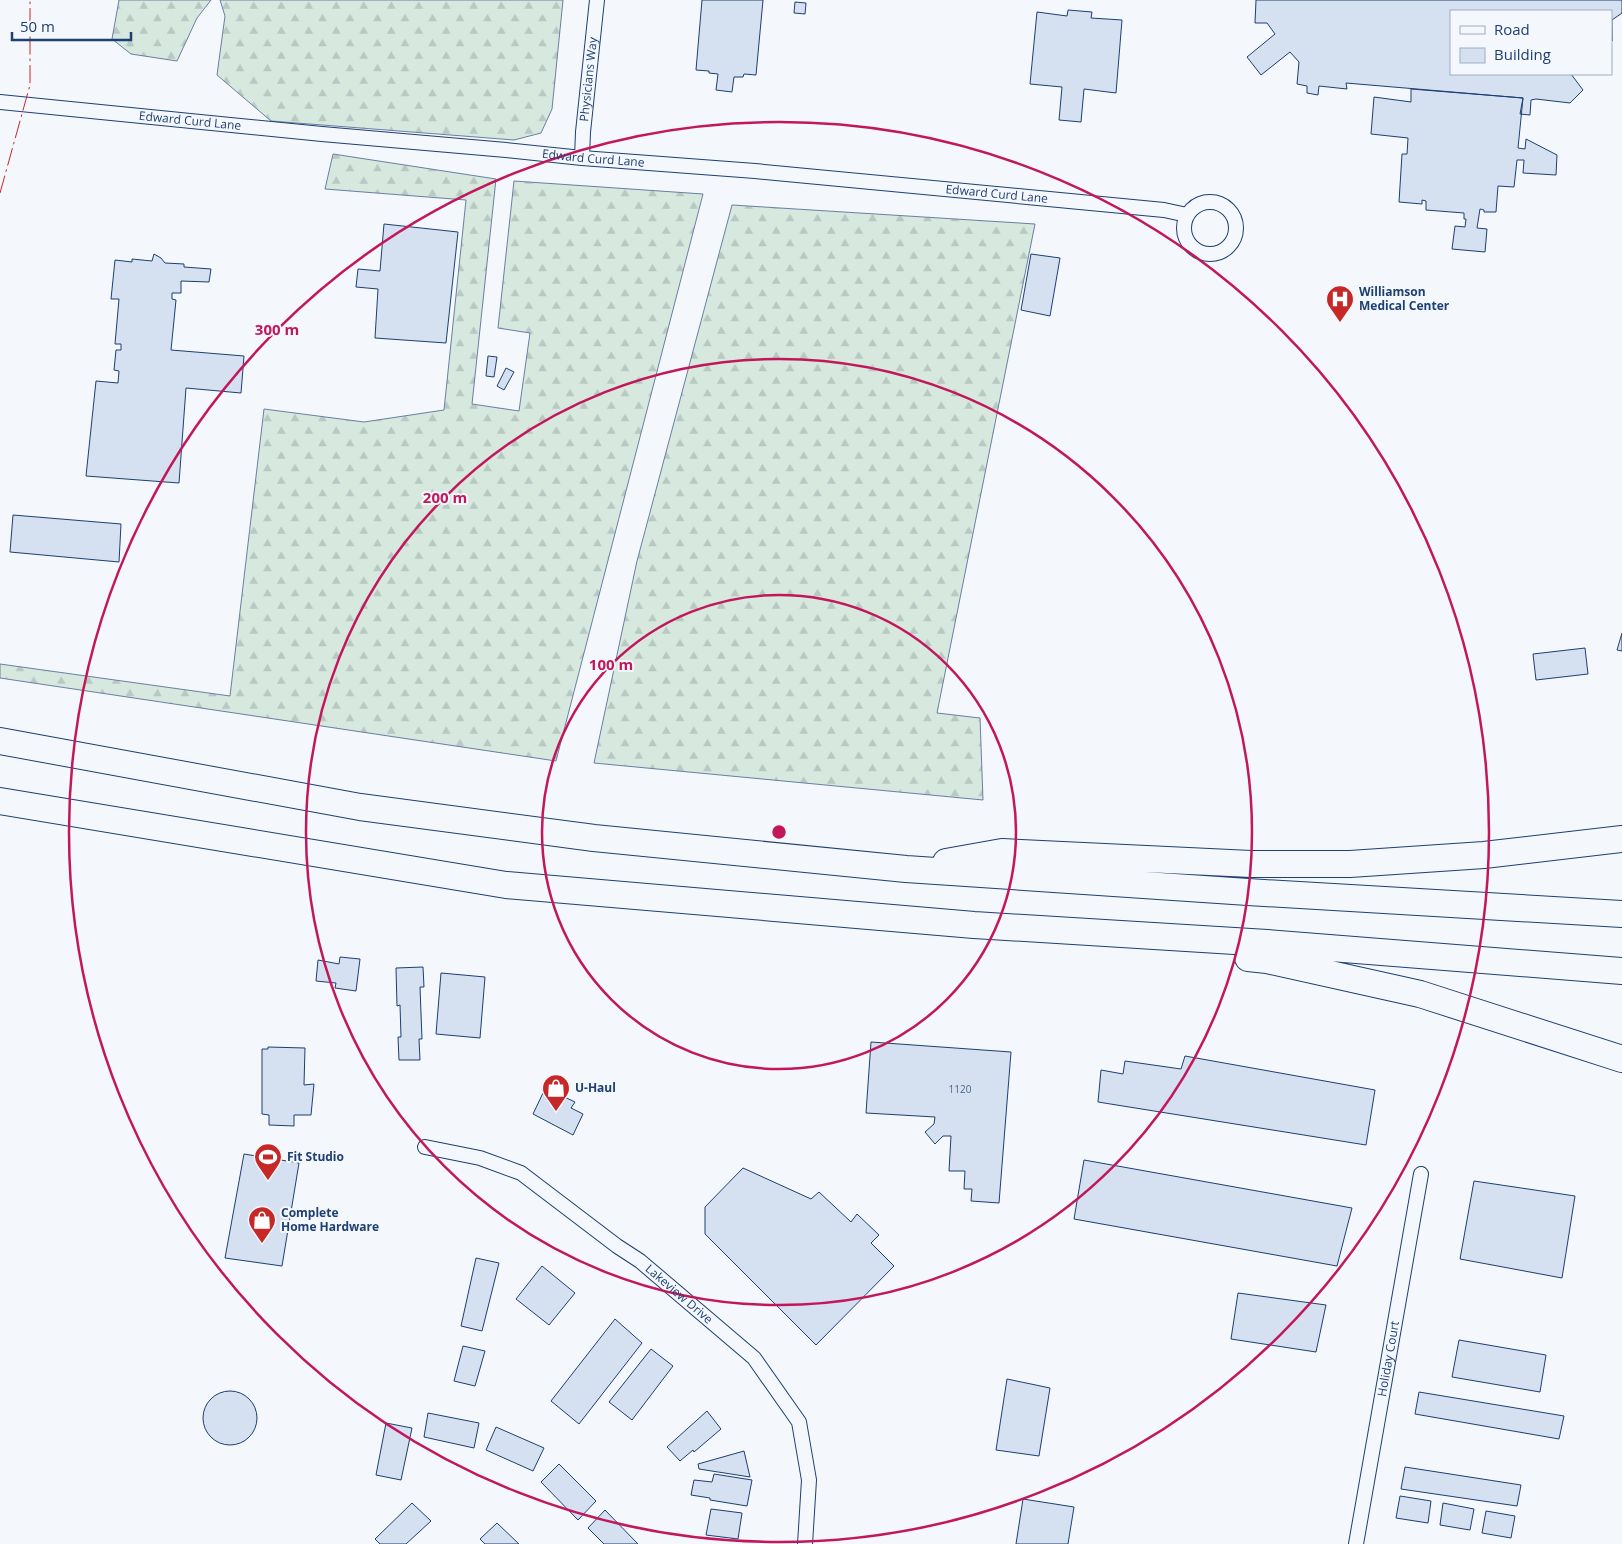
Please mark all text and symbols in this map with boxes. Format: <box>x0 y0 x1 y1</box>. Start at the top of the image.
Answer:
scale bar <box>12 10 131 42</box>
legend <box>1450 10 1612 75</box>
text: 50 m <box>20 16 55 36</box>
text: Road <box>1494 19 1530 39</box>
street label: Physicians Way <box>575 35 601 122</box>
text: Building <box>1494 44 1551 64</box>
street label: Edward Curd Lane <box>138 107 242 134</box>
street label: Edward Curd Lane <box>541 145 645 171</box>
street label: Edward Curd Lane <box>945 180 1049 207</box>
place label: Williamson Medical Center <box>1359 283 1450 314</box>
hospital icon: Williamson Medical Center <box>1325 284 1355 323</box>
text: 300 m <box>255 319 299 339</box>
text: 200 m <box>423 487 467 507</box>
text: 100 m <box>589 654 633 674</box>
centre of rings <box>770 823 788 841</box>
shop icon: U-Haul <box>541 1073 571 1112</box>
place label: U-Haul <box>575 1079 616 1096</box>
house number: 1120 <box>949 1082 972 1096</box>
sports icon: Fit Studio <box>253 1142 283 1181</box>
place label: Fit Studio <box>287 1148 344 1165</box>
place label: Complete Home Hardware <box>281 1204 379 1235</box>
shop icon: Complete Home Hardware <box>247 1205 277 1244</box>
street label: Lakeview Drive <box>642 1260 717 1328</box>
street label: Holiday Court <box>1373 1320 1403 1398</box>

